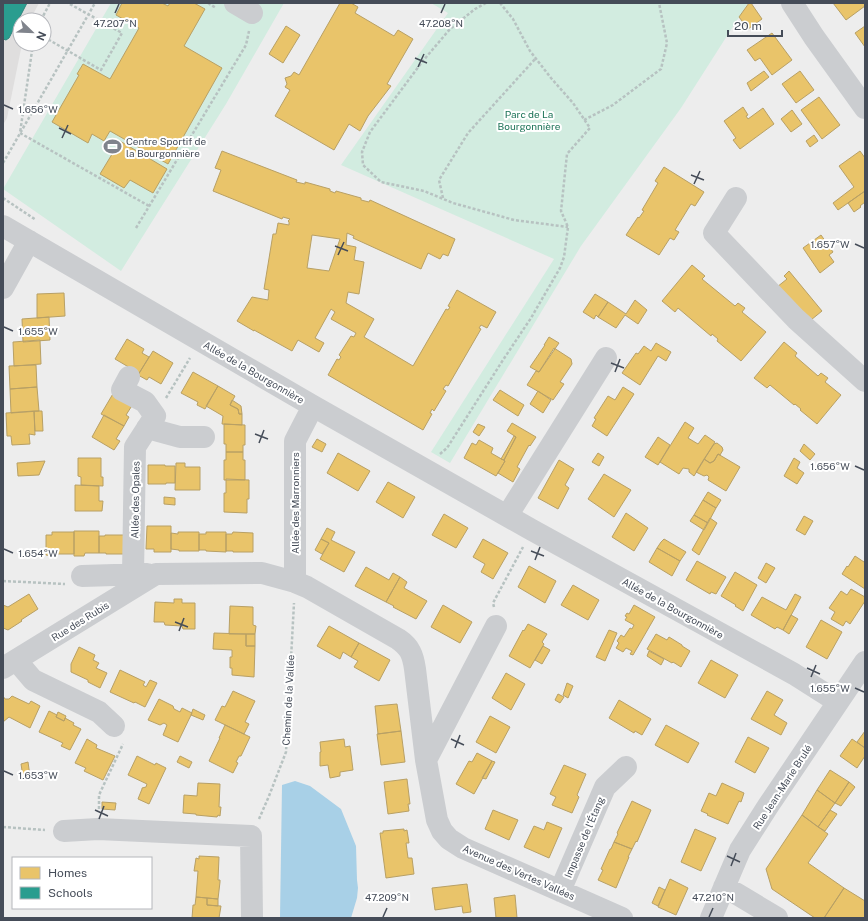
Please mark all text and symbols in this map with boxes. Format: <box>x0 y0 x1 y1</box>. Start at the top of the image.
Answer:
north arrow <box>12 12 52 52</box>
scale bar <box>728 12 782 38</box>
text: 47.207°N <box>93 17 137 29</box>
text: 47.208°N <box>419 17 463 29</box>
text: 20 m <box>734 19 762 33</box>
text: N <box>34 30 48 42</box>
text: 1.656°W <box>18 103 58 115</box>
park label: Parc de La Bourgonnière <box>498 108 561 132</box>
place label: Centre Sportif de la Bourgonnière <box>126 135 207 159</box>
sports icon: Centre Sportif de la Bourgonnière <box>103 137 123 157</box>
text: 1.657°W <box>810 238 850 250</box>
text: 1.655°W <box>18 325 58 337</box>
street label: Allée de la Bourgonnière <box>202 338 307 406</box>
street label: Allée des Marronniers <box>289 452 301 554</box>
text: 1.656°W <box>810 460 850 472</box>
street label: Allée des Opales <box>128 461 142 539</box>
text: 1.654°W <box>18 547 58 559</box>
street label: Allée de la Bourgonnière <box>620 575 726 641</box>
street label: Rue des Rubis <box>49 599 111 643</box>
street label: Chemin de la Vallée <box>280 654 296 746</box>
text: 1.655°W <box>810 682 850 694</box>
street label: Rue Jean-Marie Brulé <box>750 742 814 832</box>
text: 1.653°W <box>18 769 58 781</box>
street label: Impasse de l'Étang <box>561 795 607 879</box>
street label: Avenue des Vertes Vallées <box>461 842 577 902</box>
legend <box>12 857 152 909</box>
text: Homes <box>48 866 87 880</box>
text: Schools <box>48 886 93 900</box>
text: 47.209°N <box>365 891 409 903</box>
text: 47.210°N <box>692 891 734 903</box>

